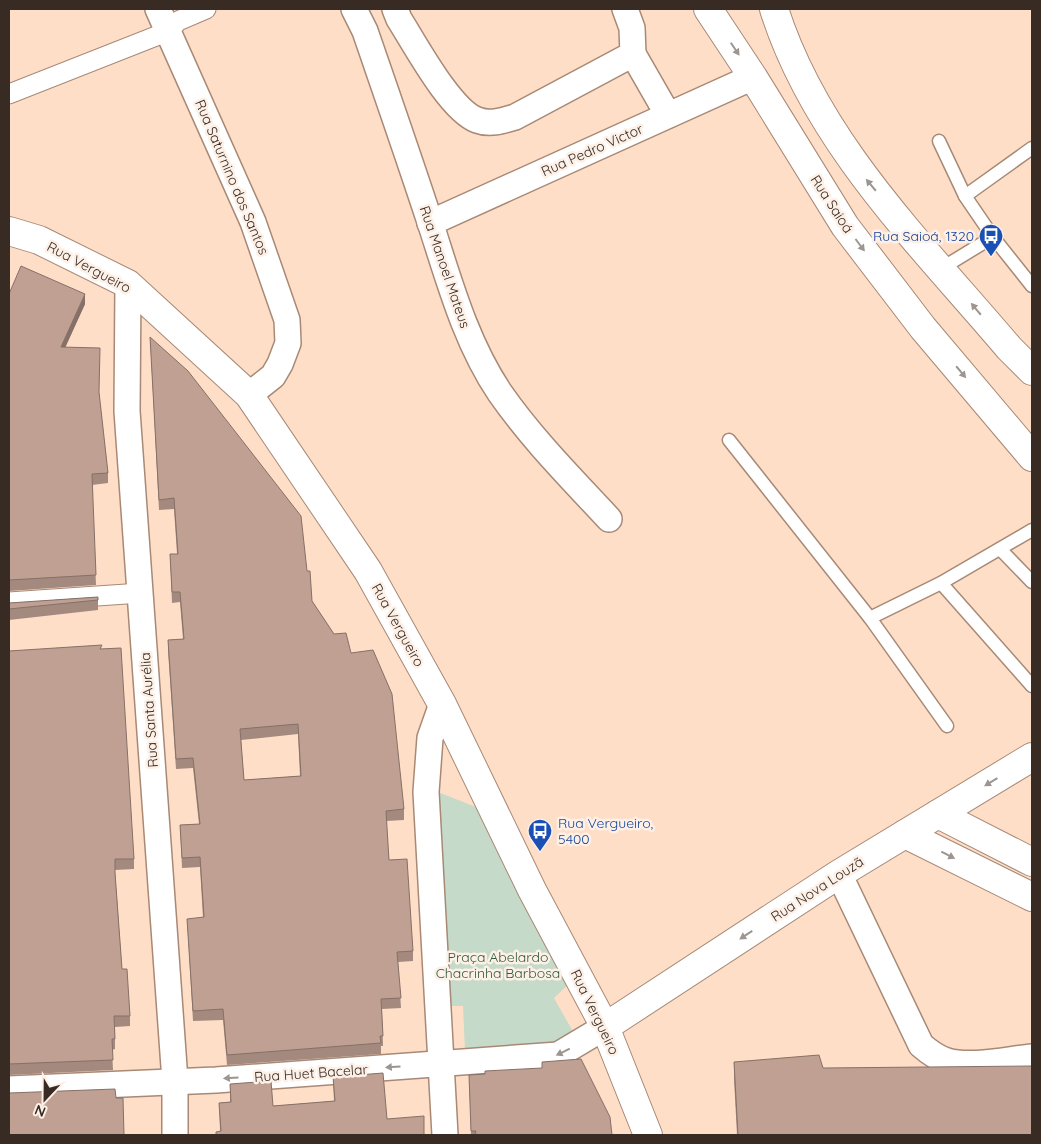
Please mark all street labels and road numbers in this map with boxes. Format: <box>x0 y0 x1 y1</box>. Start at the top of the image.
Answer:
street label: Rua Saturnino dos Santos <box>191 97 273 257</box>
street label: Rua Pedro Victor <box>538 119 646 181</box>
street label: Rua Saioá <box>807 172 857 236</box>
street label: Rua Manoel Mateus <box>416 203 474 331</box>
street label: Rua Vergueiro <box>44 237 134 297</box>
street label: Rua Vergueiro <box>368 580 428 670</box>
street label: Rua Santa Aurélia <box>136 652 162 768</box>
street label: Rua Nova Louzã <box>767 852 867 926</box>
street label: Rua Vergueiro <box>567 966 623 1058</box>
street label: Rua Huet Bacelar <box>254 1060 369 1086</box>

